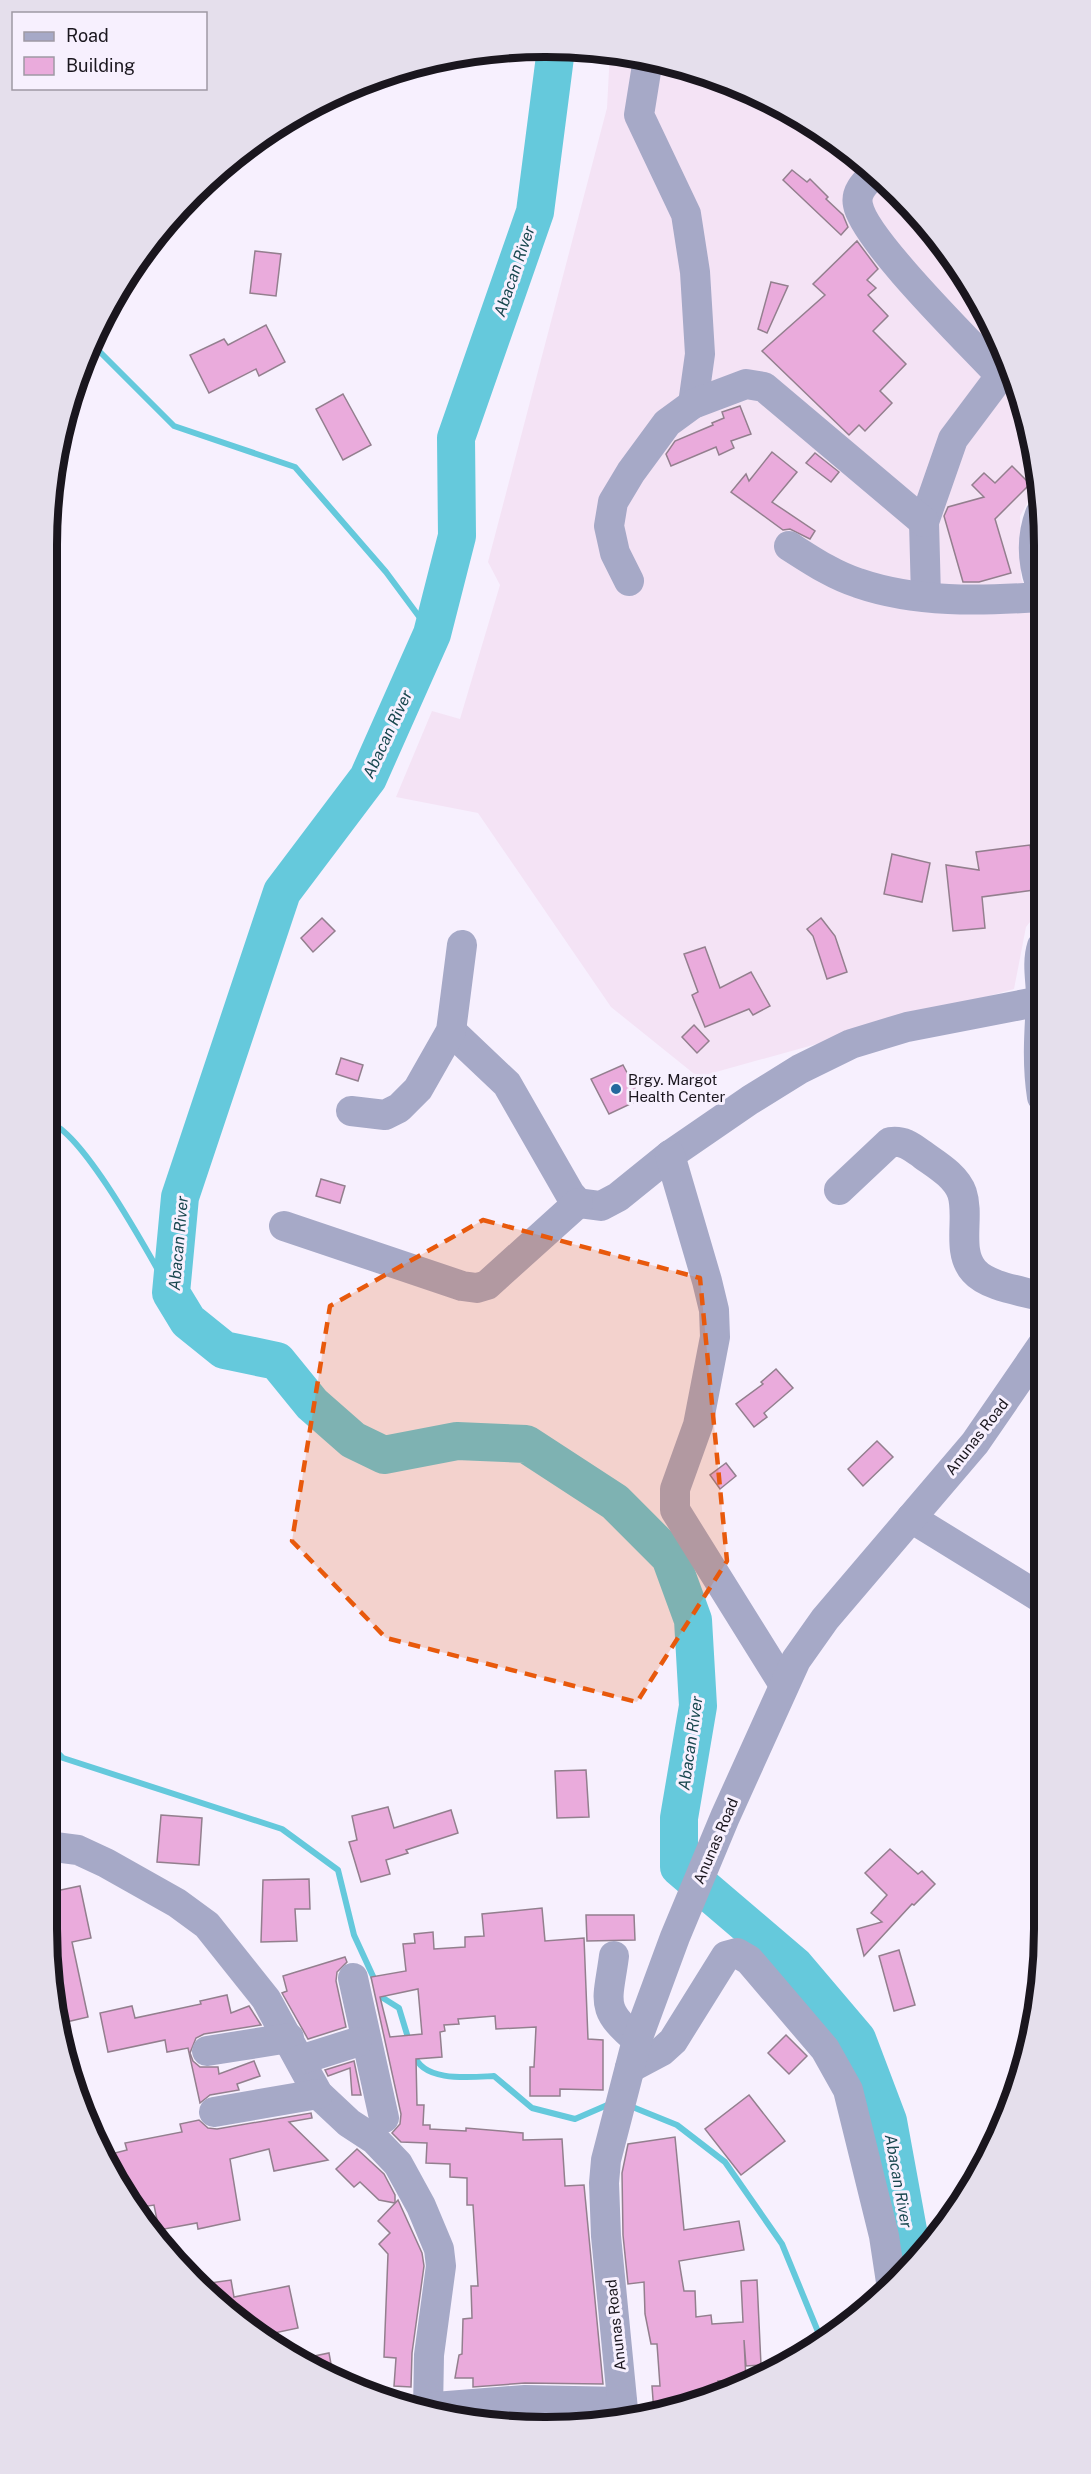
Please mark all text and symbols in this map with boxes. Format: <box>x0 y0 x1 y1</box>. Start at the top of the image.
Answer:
legend <box>12 12 207 90</box>
text: Road <box>66 25 109 46</box>
text: Building <box>66 55 135 76</box>
water label: Abacan River <box>490 222 539 319</box>
water label: Abacan River <box>359 686 416 781</box>
place label: Brgy. Margot Health Center <box>628 1071 725 1105</box>
marker: Brgy. Margot Health Center <box>609 1082 623 1096</box>
water label: Abacan River <box>165 1194 192 1291</box>
street label: Anunas Road <box>942 1395 1012 1478</box>
water label: Abacan River <box>674 1694 707 1791</box>
street label: Anunas Road <box>690 1795 741 1886</box>
water label: Abacan River <box>881 2133 916 2230</box>
street label: Anunas Road <box>602 2279 629 2372</box>

